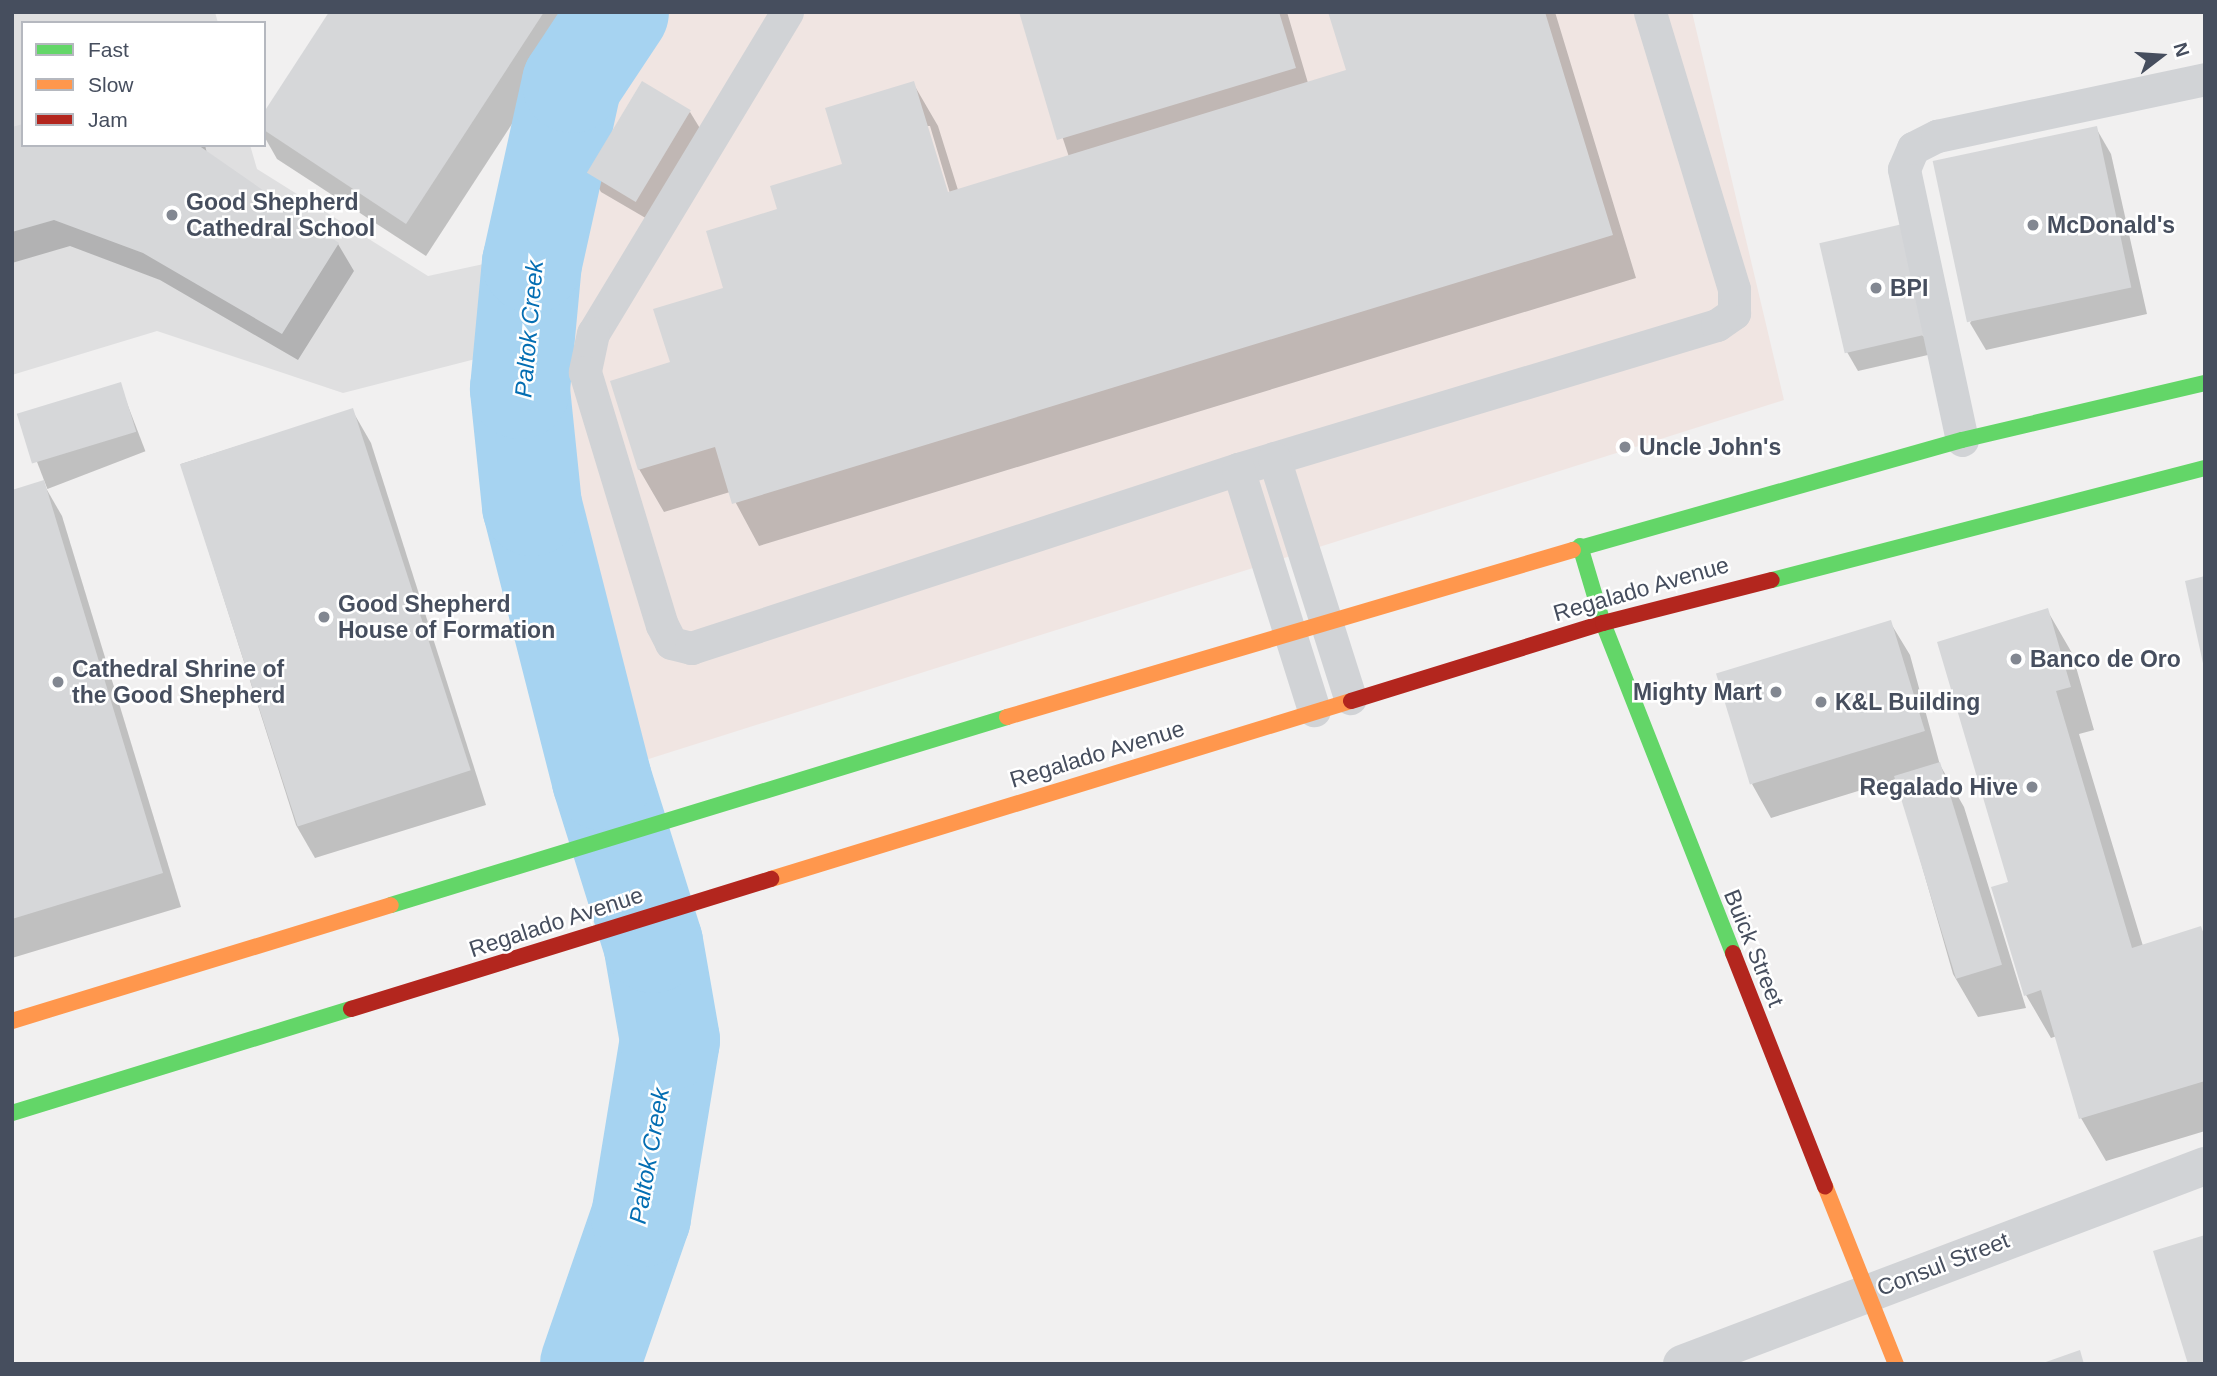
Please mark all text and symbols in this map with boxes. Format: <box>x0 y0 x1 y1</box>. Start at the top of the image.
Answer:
legend <box>21 21 266 147</box>
north arrow <box>2126 21 2196 91</box>
text: Fast <box>88 38 129 61</box>
text: N <box>2170 40 2194 59</box>
text: Slow <box>88 73 134 96</box>
text: Jam <box>88 108 128 131</box>
place label: Good Shepherd Cathedral School <box>186 188 375 242</box>
marker: Good Shepherd Cathedral School <box>164 207 180 223</box>
place label: McDonald's <box>2047 211 2175 239</box>
marker: McDonald's <box>2025 217 2041 233</box>
water label: Paltok Creek <box>509 259 549 399</box>
place label: BPI <box>1890 274 1928 302</box>
marker: BPI <box>1868 280 1884 296</box>
place label: Uncle John's <box>1639 433 1781 461</box>
marker: Uncle John's <box>1617 439 1633 455</box>
street label: Regalado Avenue <box>1550 551 1732 627</box>
place label: Good Shepherd House of Formation <box>338 590 555 644</box>
marker: Good Shepherd House of Formation <box>316 609 332 625</box>
place label: Banco de Oro <box>2030 645 2181 673</box>
marker: Banco de Oro <box>2008 651 2024 667</box>
place label: Cathedral Shrine of the Good Shepherd <box>72 655 285 709</box>
marker: Cathedral Shrine of the Good Shepherd <box>50 674 66 690</box>
place label: Mighty Mart <box>1633 678 1762 706</box>
marker: Mighty Mart <box>1768 684 1784 700</box>
place label: K&L Building <box>1835 688 1981 716</box>
marker: K&L Building <box>1813 694 1829 710</box>
street label: Regalado Avenue <box>1006 714 1188 794</box>
place label: Regalado Hive <box>1860 773 2018 801</box>
marker: Regalado Hive <box>2024 779 2040 795</box>
street label: Regalado Avenue <box>465 881 647 963</box>
street label: Buick Street <box>1718 885 1790 1011</box>
water label: Paltok Creek <box>623 1086 675 1226</box>
street label: Consul Street <box>1873 1226 2013 1302</box>

